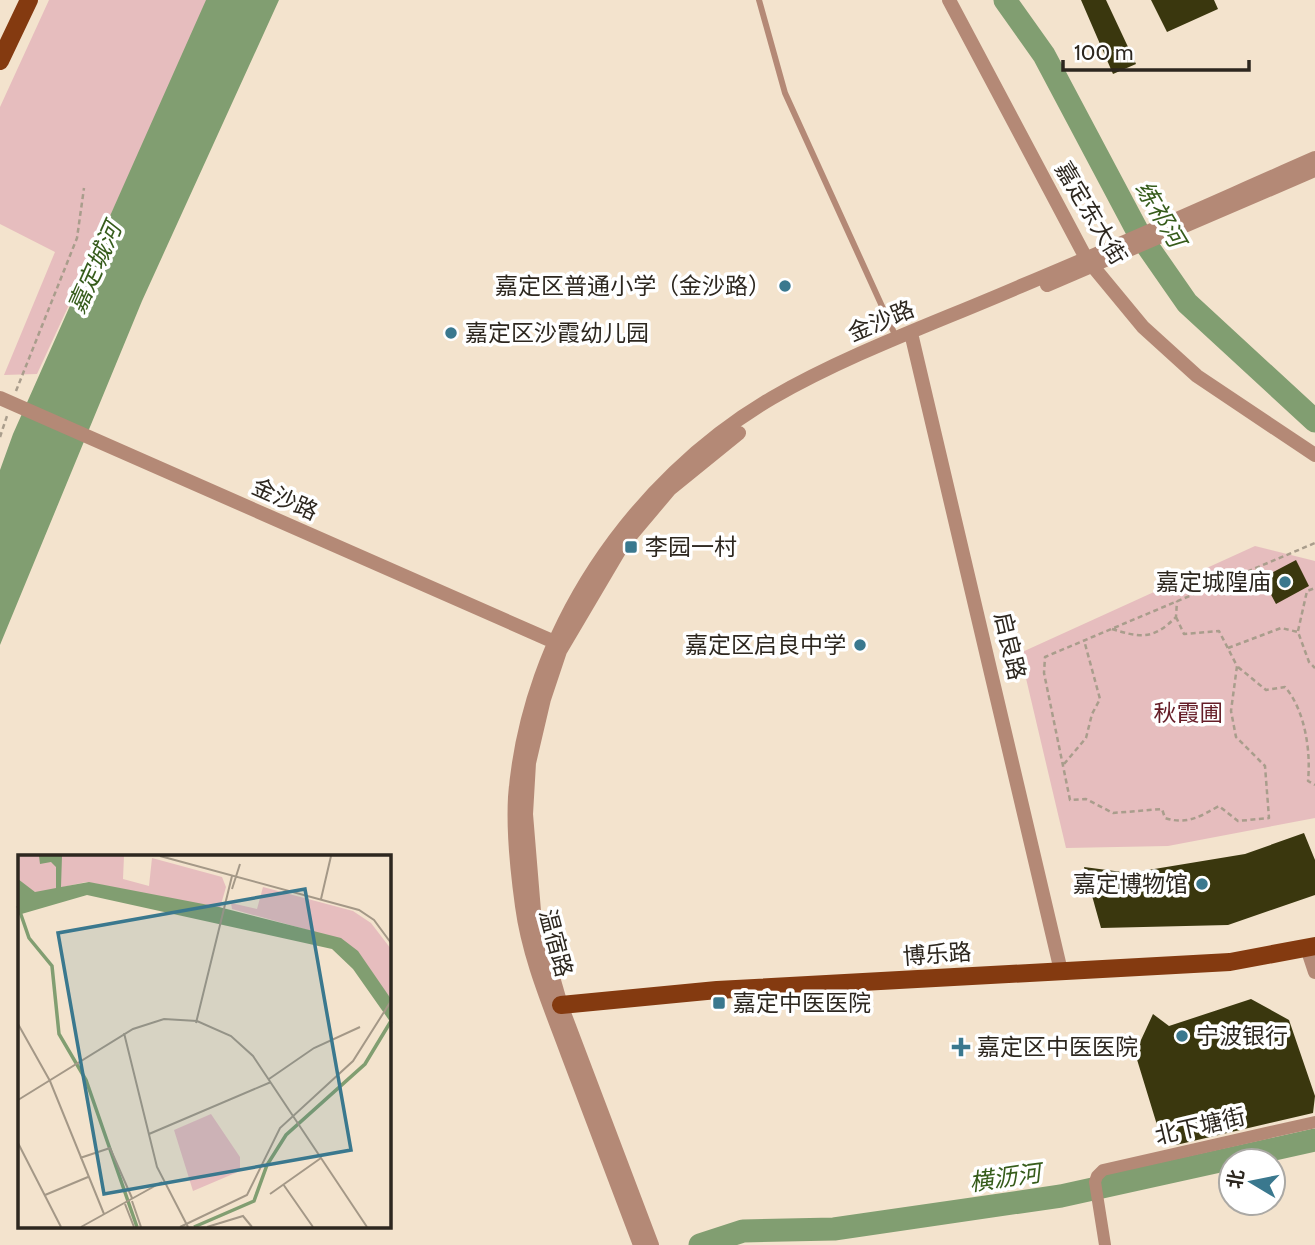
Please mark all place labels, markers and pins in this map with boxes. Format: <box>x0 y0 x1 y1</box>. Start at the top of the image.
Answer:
place label: 嘉定区普通小学（金沙路） <box>495 272 771 300</box>
marker: 嘉定区普通小学（金沙路） <box>777 278 793 294</box>
place label: 嘉定区沙霞幼儿园 <box>465 319 649 347</box>
marker: 嘉定区沙霞幼儿园 <box>443 325 459 341</box>
place label: 李园一村 <box>645 533 737 561</box>
marker: 李园一村 <box>623 539 639 555</box>
place label: 嘉定城隍庙 <box>1156 568 1271 596</box>
marker: 嘉定城隍庙 <box>1277 574 1293 590</box>
place label: 嘉定区启良中学 <box>685 631 846 659</box>
marker: 嘉定区启良中学 <box>852 637 868 653</box>
place label: 嘉定博物馆 <box>1073 870 1188 898</box>
marker: 嘉定博物馆 <box>1194 876 1210 892</box>
place label: 嘉定中医医院 <box>733 989 871 1017</box>
marker: 嘉定中医医院 <box>711 995 727 1011</box>
place label: 宁波银行 <box>1196 1022 1288 1050</box>
marker: 宁波银行 <box>1174 1028 1190 1044</box>
place label: 嘉定区中医医院 <box>977 1033 1138 1061</box>
marker: 嘉定区中医医院 <box>951 1037 971 1057</box>

